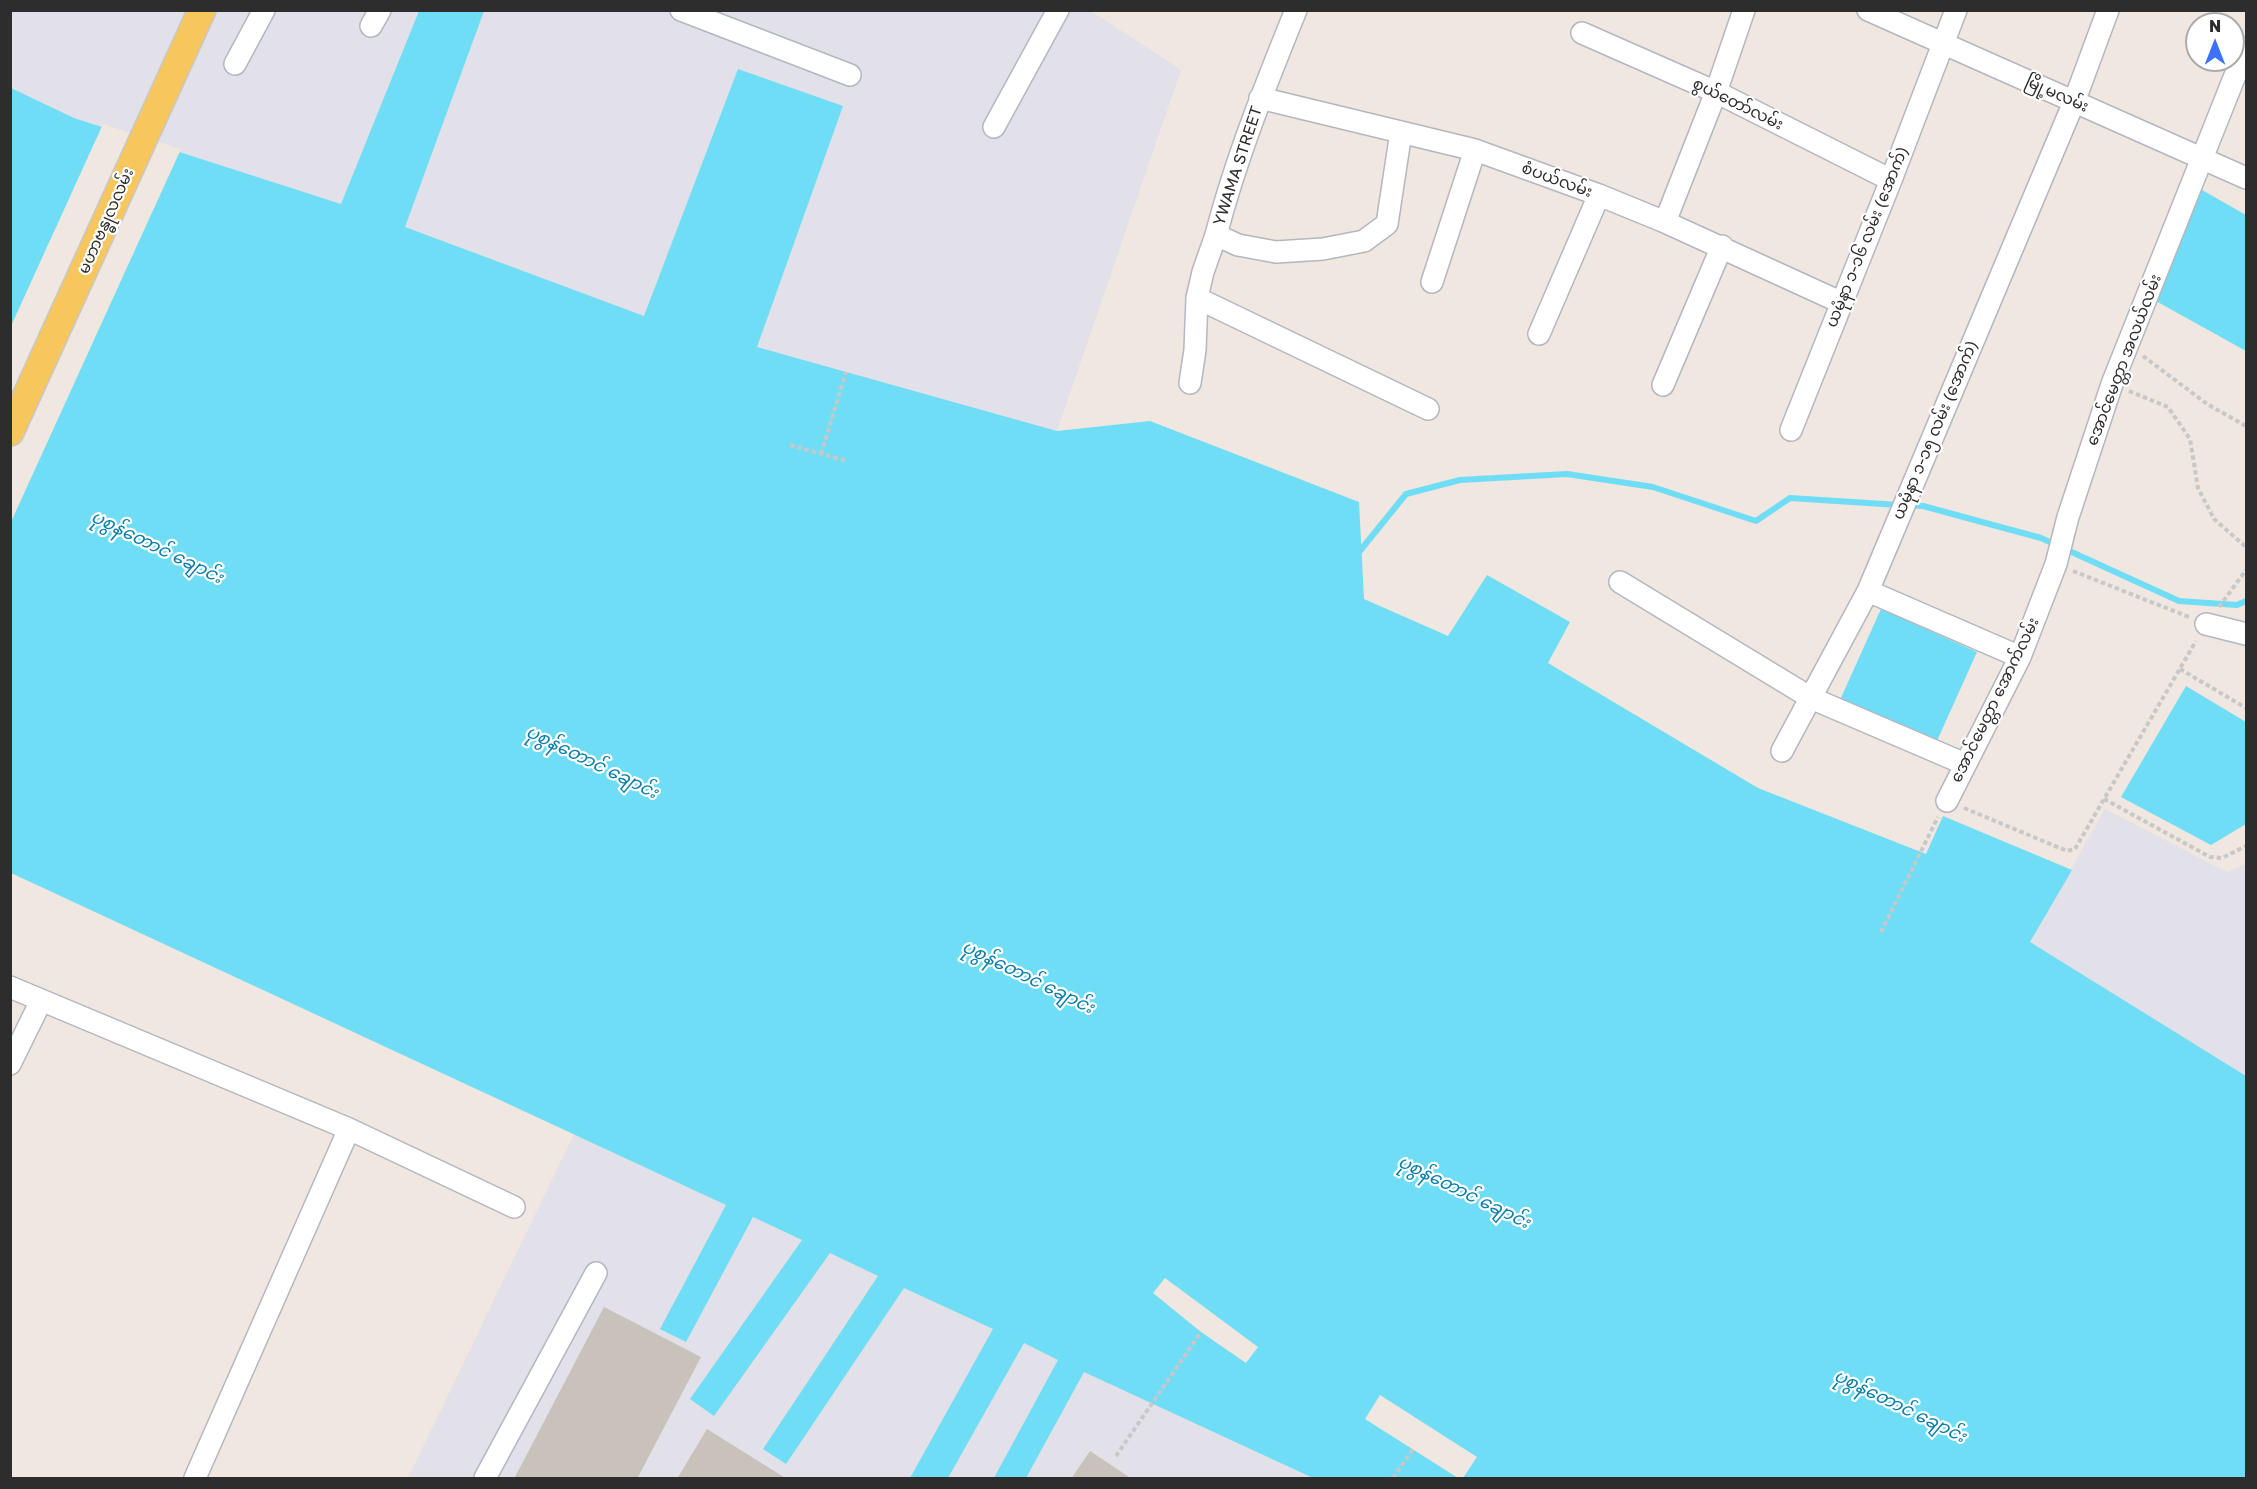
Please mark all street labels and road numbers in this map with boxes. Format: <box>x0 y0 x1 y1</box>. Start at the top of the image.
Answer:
street label: မြို့မလမ်း <box>2022 72 2092 116</box>
street label: စွယ်တော်လမ်း <box>1690 74 1786 134</box>
street label: YWAMA STREET <box>1210 104 1266 228</box>
street label: ယမုံနာ ၁-၁၆ လမ်း (အောက်) <box>1822 144 1912 330</box>
street label: စံပယ်လမ်း <box>1519 158 1595 202</box>
street label: မဟာဗန္ဓုလလမ်း <box>74 165 138 277</box>
street label: အောင်မေတ္တာ အလယ်လမ်း <box>2082 272 2166 448</box>
street label: ယမုံနာ ၁-၁၅ လမ်း (အောက်) <box>1888 338 1982 522</box>
street label: အောင်မေတ္တာ အောက်လမ်း <box>1947 614 2043 786</box>

